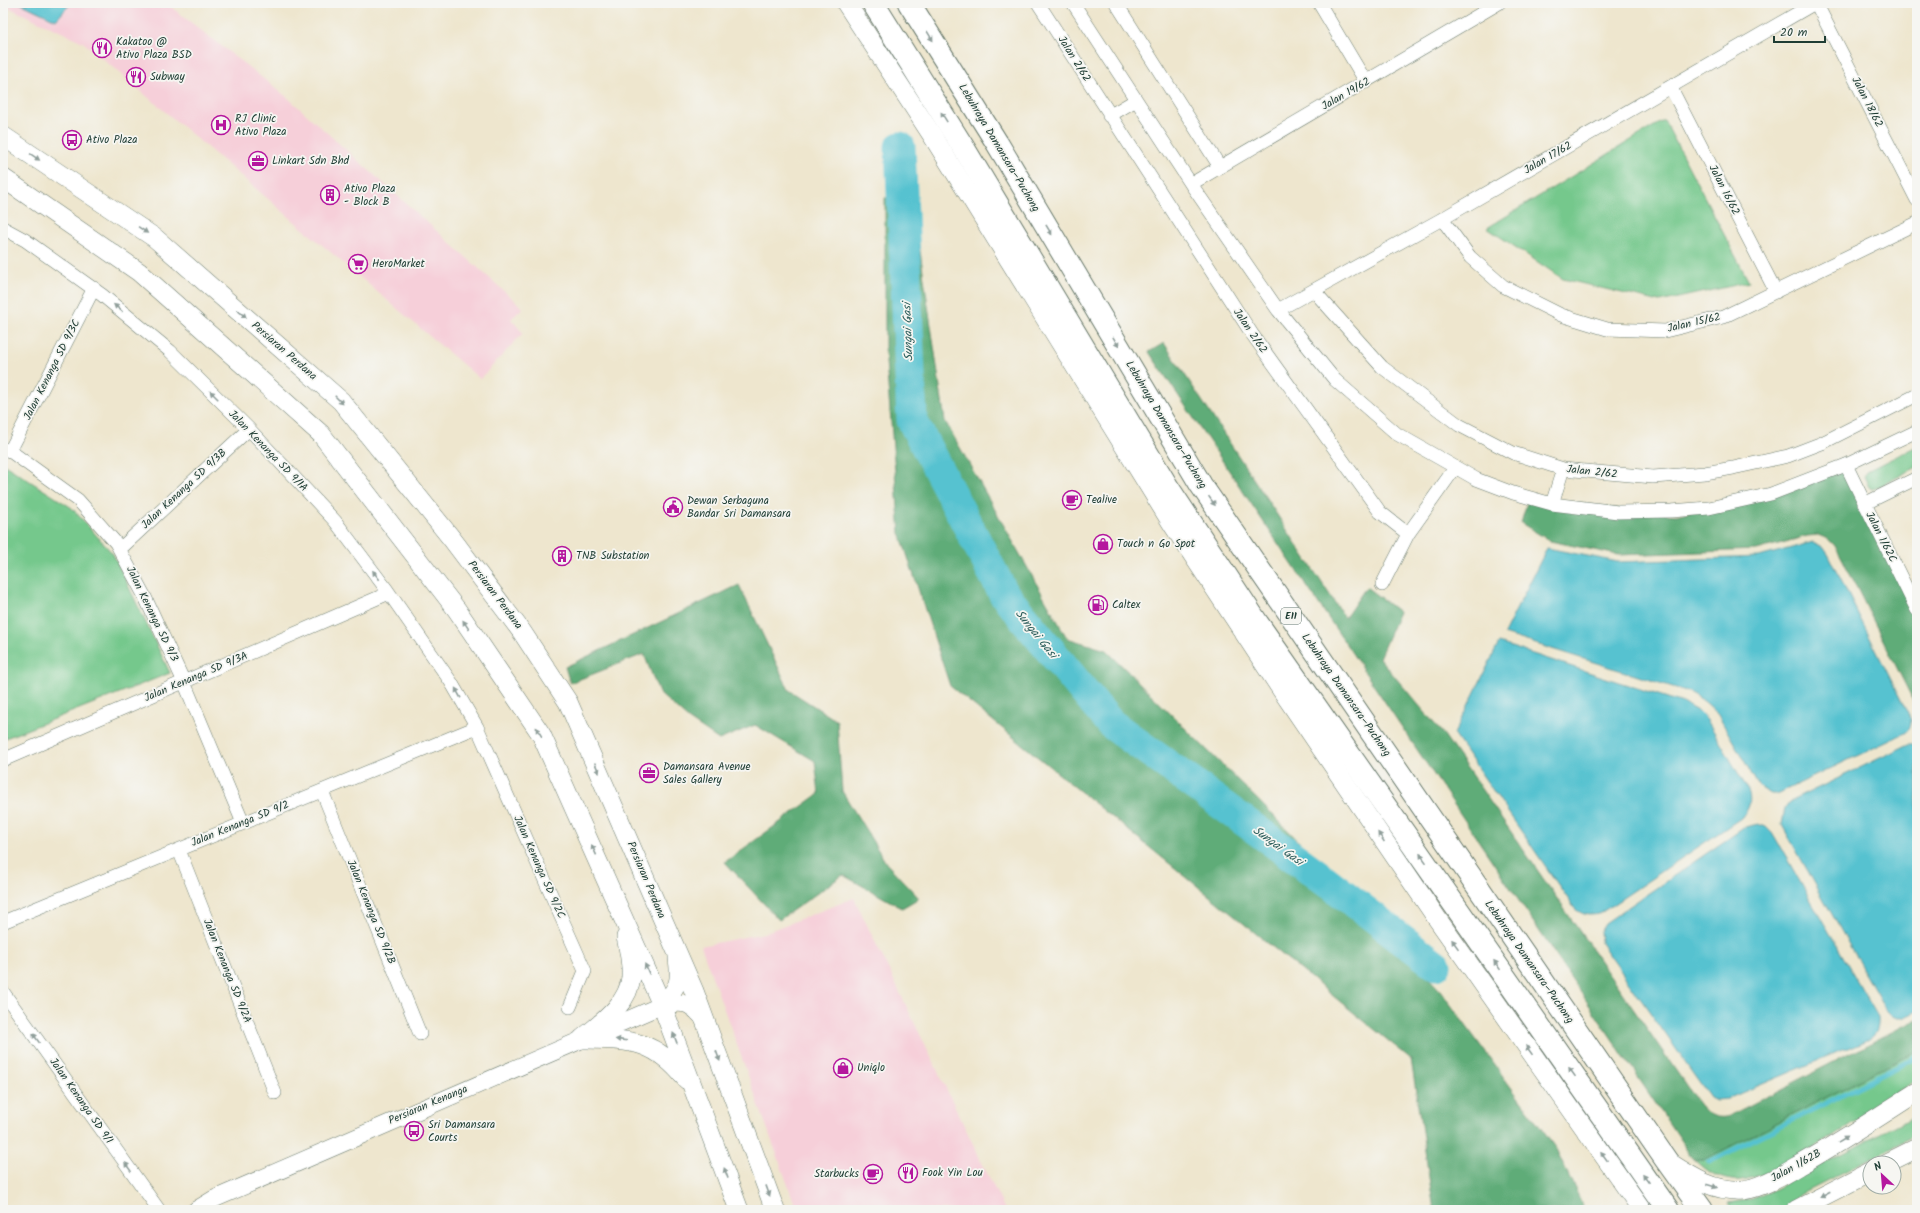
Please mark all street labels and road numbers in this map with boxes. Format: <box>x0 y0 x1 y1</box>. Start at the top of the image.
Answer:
street label: Jalan 2/62 <box>1053 33 1095 85</box>
street label: Jalan 19/62 <box>1318 73 1374 115</box>
street label: Jalan 18/62 <box>1847 73 1887 131</box>
street label: Lebuhraya Damansara–Puchong <box>953 80 1045 216</box>
street label: Jalan 17/62 <box>1520 137 1576 179</box>
street label: Jalan 16/62 <box>1704 162 1744 218</box>
street label: Jalan 2/62 <box>1228 305 1272 357</box>
street label: Jalan 15/62 <box>1666 308 1722 338</box>
street label: Jalan Kenanga SD 9/3C <box>19 316 85 424</box>
street label: Persiaran Perdana <box>247 317 321 385</box>
street label: Lebuhraya Damansara–Puchong <box>1120 357 1212 493</box>
street label: Jalan Kenanga SD 9/1A <box>224 406 312 496</box>
street label: Jalan Kenanga SD 9/3B <box>137 444 231 534</box>
street label: Jalan 2/62 <box>1566 460 1618 484</box>
street label: Jalan 1/62C <box>1861 508 1902 566</box>
street label: Persiaran Perdana <box>463 557 527 633</box>
street label: Jalan Kenanga SD 9/3 <box>121 563 183 665</box>
road number: E11 <box>1281 608 1301 624</box>
street label: Lebuhraya Damansara–Puchong <box>1296 630 1396 760</box>
street label: Jalan Kenanga SD 9/3A <box>141 647 251 707</box>
street label: Jalan Kenanga SD 9/2 <box>188 796 292 852</box>
street label: Jalan Kenanga SD 9/2C <box>508 813 570 922</box>
street label: Persiaran Perdana <box>622 839 670 921</box>
street label: Jalan Kenanga SD 9/2B <box>342 857 400 967</box>
street label: Lebuhraya Damansara–Puchong <box>1479 897 1579 1027</box>
street label: Jalan Kenanga SD 9/2A <box>198 916 256 1026</box>
street label: Jalan Kenanga SD 9/1 <box>44 1054 118 1148</box>
street label: Persiaran Kenanga <box>385 1080 471 1130</box>
street label: Jalan 1/62B <box>1767 1145 1825 1187</box>

